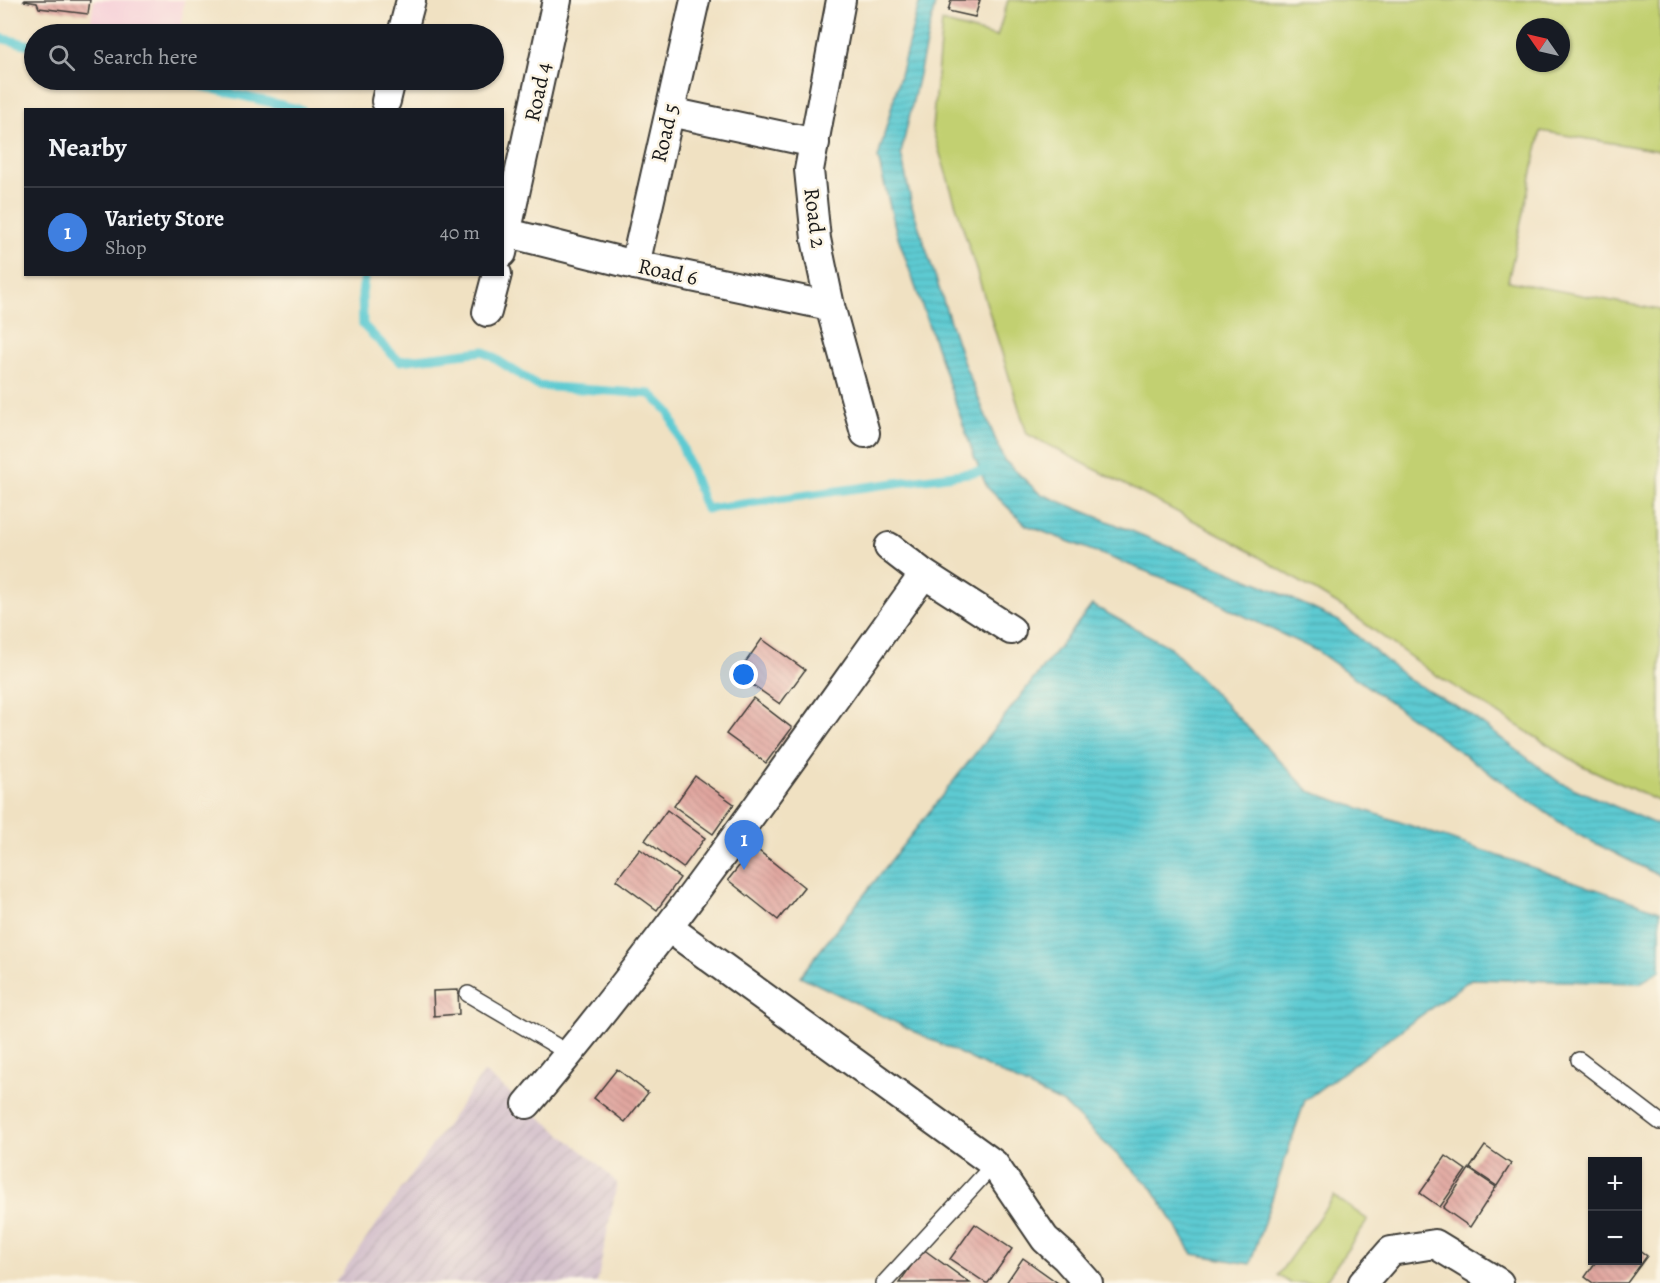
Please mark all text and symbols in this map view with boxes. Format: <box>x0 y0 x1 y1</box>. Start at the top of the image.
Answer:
north arrow <box>1516 18 1570 72</box>
search box <box>24 24 504 90</box>
icon: search <box>45 41 78 74</box>
text: Search here <box>93 42 198 72</box>
street label: Road 4 <box>517 59 559 125</box>
street label: Road 5 <box>644 101 686 165</box>
text: Nearby <box>48 130 127 165</box>
street label: Road 2 <box>796 186 834 250</box>
text: Variety Store <box>105 204 224 234</box>
text: 1 <box>64 219 71 246</box>
text: 40 m <box>440 219 480 246</box>
text: Shop <box>105 234 147 261</box>
street label: Road 6 <box>635 251 701 293</box>
your location <box>729 660 758 689</box>
pin: 1 <box>724 820 764 870</box>
map controls <box>1588 1157 1642 1265</box>
button: + <box>1588 1157 1642 1211</box>
button: − <box>1588 1211 1642 1265</box>

